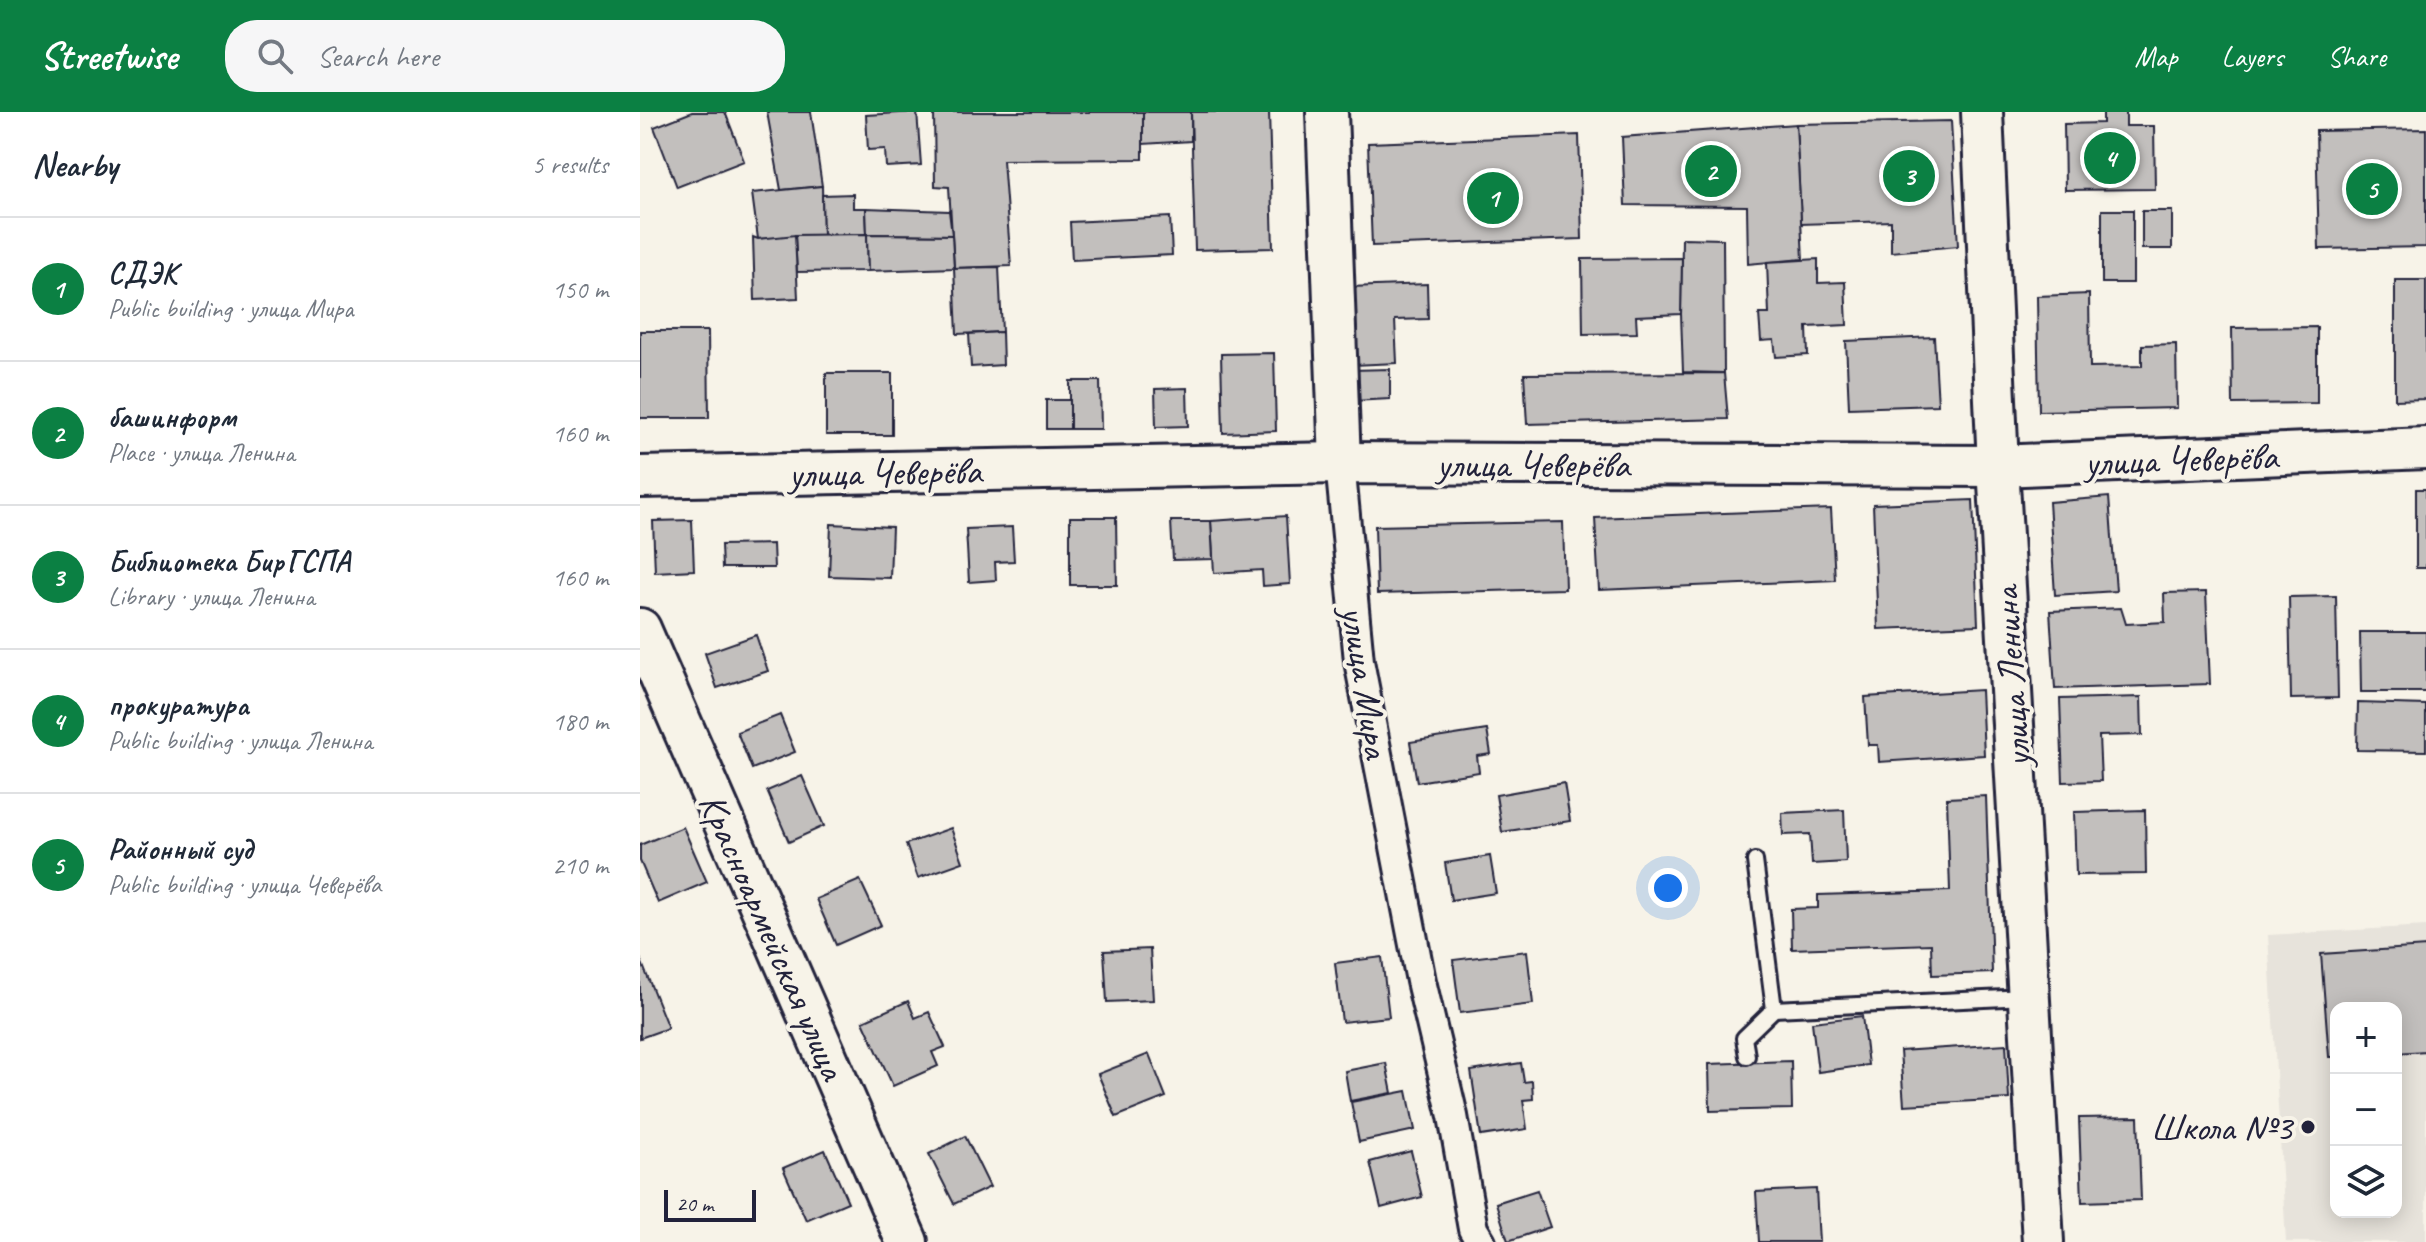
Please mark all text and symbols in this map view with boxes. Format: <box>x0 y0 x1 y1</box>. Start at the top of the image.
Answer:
search box <box>225 20 785 92</box>
text: Streetwise <box>40 33 177 80</box>
icon: search <box>253 34 297 78</box>
text: Search here <box>317 37 439 75</box>
text: Map <box>2135 39 2178 74</box>
text: Layers <box>2222 39 2283 74</box>
text: Share <box>2327 39 2386 74</box>
pin: 4 <box>2084 128 2136 188</box>
pin: 2 <box>1685 141 1737 201</box>
text: Nearby <box>32 143 118 186</box>
pin: 3 <box>1883 146 1935 206</box>
text: 5 results <box>532 148 608 181</box>
pin: 5 <box>2346 159 2398 219</box>
pin: 1 <box>1467 168 1519 228</box>
text: СДЭК <box>108 254 177 292</box>
text: 1 <box>52 273 64 306</box>
text: 150 m <box>552 273 608 306</box>
text: Public building · улица Мира <box>108 292 353 325</box>
text: башинформ <box>108 398 236 436</box>
text: 2 <box>52 417 64 450</box>
text: 160 m <box>552 417 608 450</box>
street label: улица Чеверёва <box>2082 433 2281 486</box>
text: Place · улица Ленина <box>108 436 295 469</box>
street label: улица Чеверёва <box>1434 441 1632 488</box>
street label: улица Чеверёва <box>786 447 984 498</box>
text: Библиотека БирГСПА <box>108 542 350 580</box>
text: 3 <box>52 561 64 594</box>
text: 160 m <box>552 561 608 594</box>
text: Library · улица Ленина <box>108 580 315 613</box>
street label: улица Ленина <box>1982 582 2041 771</box>
street label: улица Мира <box>1330 601 1401 764</box>
text: прокуратура <box>108 686 249 724</box>
text: 4 <box>52 705 64 738</box>
text: 180 m <box>552 705 608 738</box>
text: Public building · улица Ленина <box>108 724 372 757</box>
street label: Красноармейская улица <box>688 786 858 1089</box>
text: Районный суд <box>108 830 253 868</box>
text: 5 <box>52 849 64 882</box>
text: 210 m <box>552 849 608 882</box>
text: Public building · улица Чеверёва <box>108 868 381 901</box>
your location <box>1648 868 1688 908</box>
map controls <box>2330 1002 2402 1218</box>
button: + <box>2330 1002 2402 1074</box>
button: − <box>2330 1074 2402 1146</box>
place label: Школа №3 <box>2150 1104 2295 1151</box>
marker: Школа №3 <box>2299 1118 2317 1136</box>
button: layers <box>2330 1146 2402 1218</box>
scale bar <box>664 1186 756 1222</box>
text: 20 m <box>676 1190 713 1218</box>

